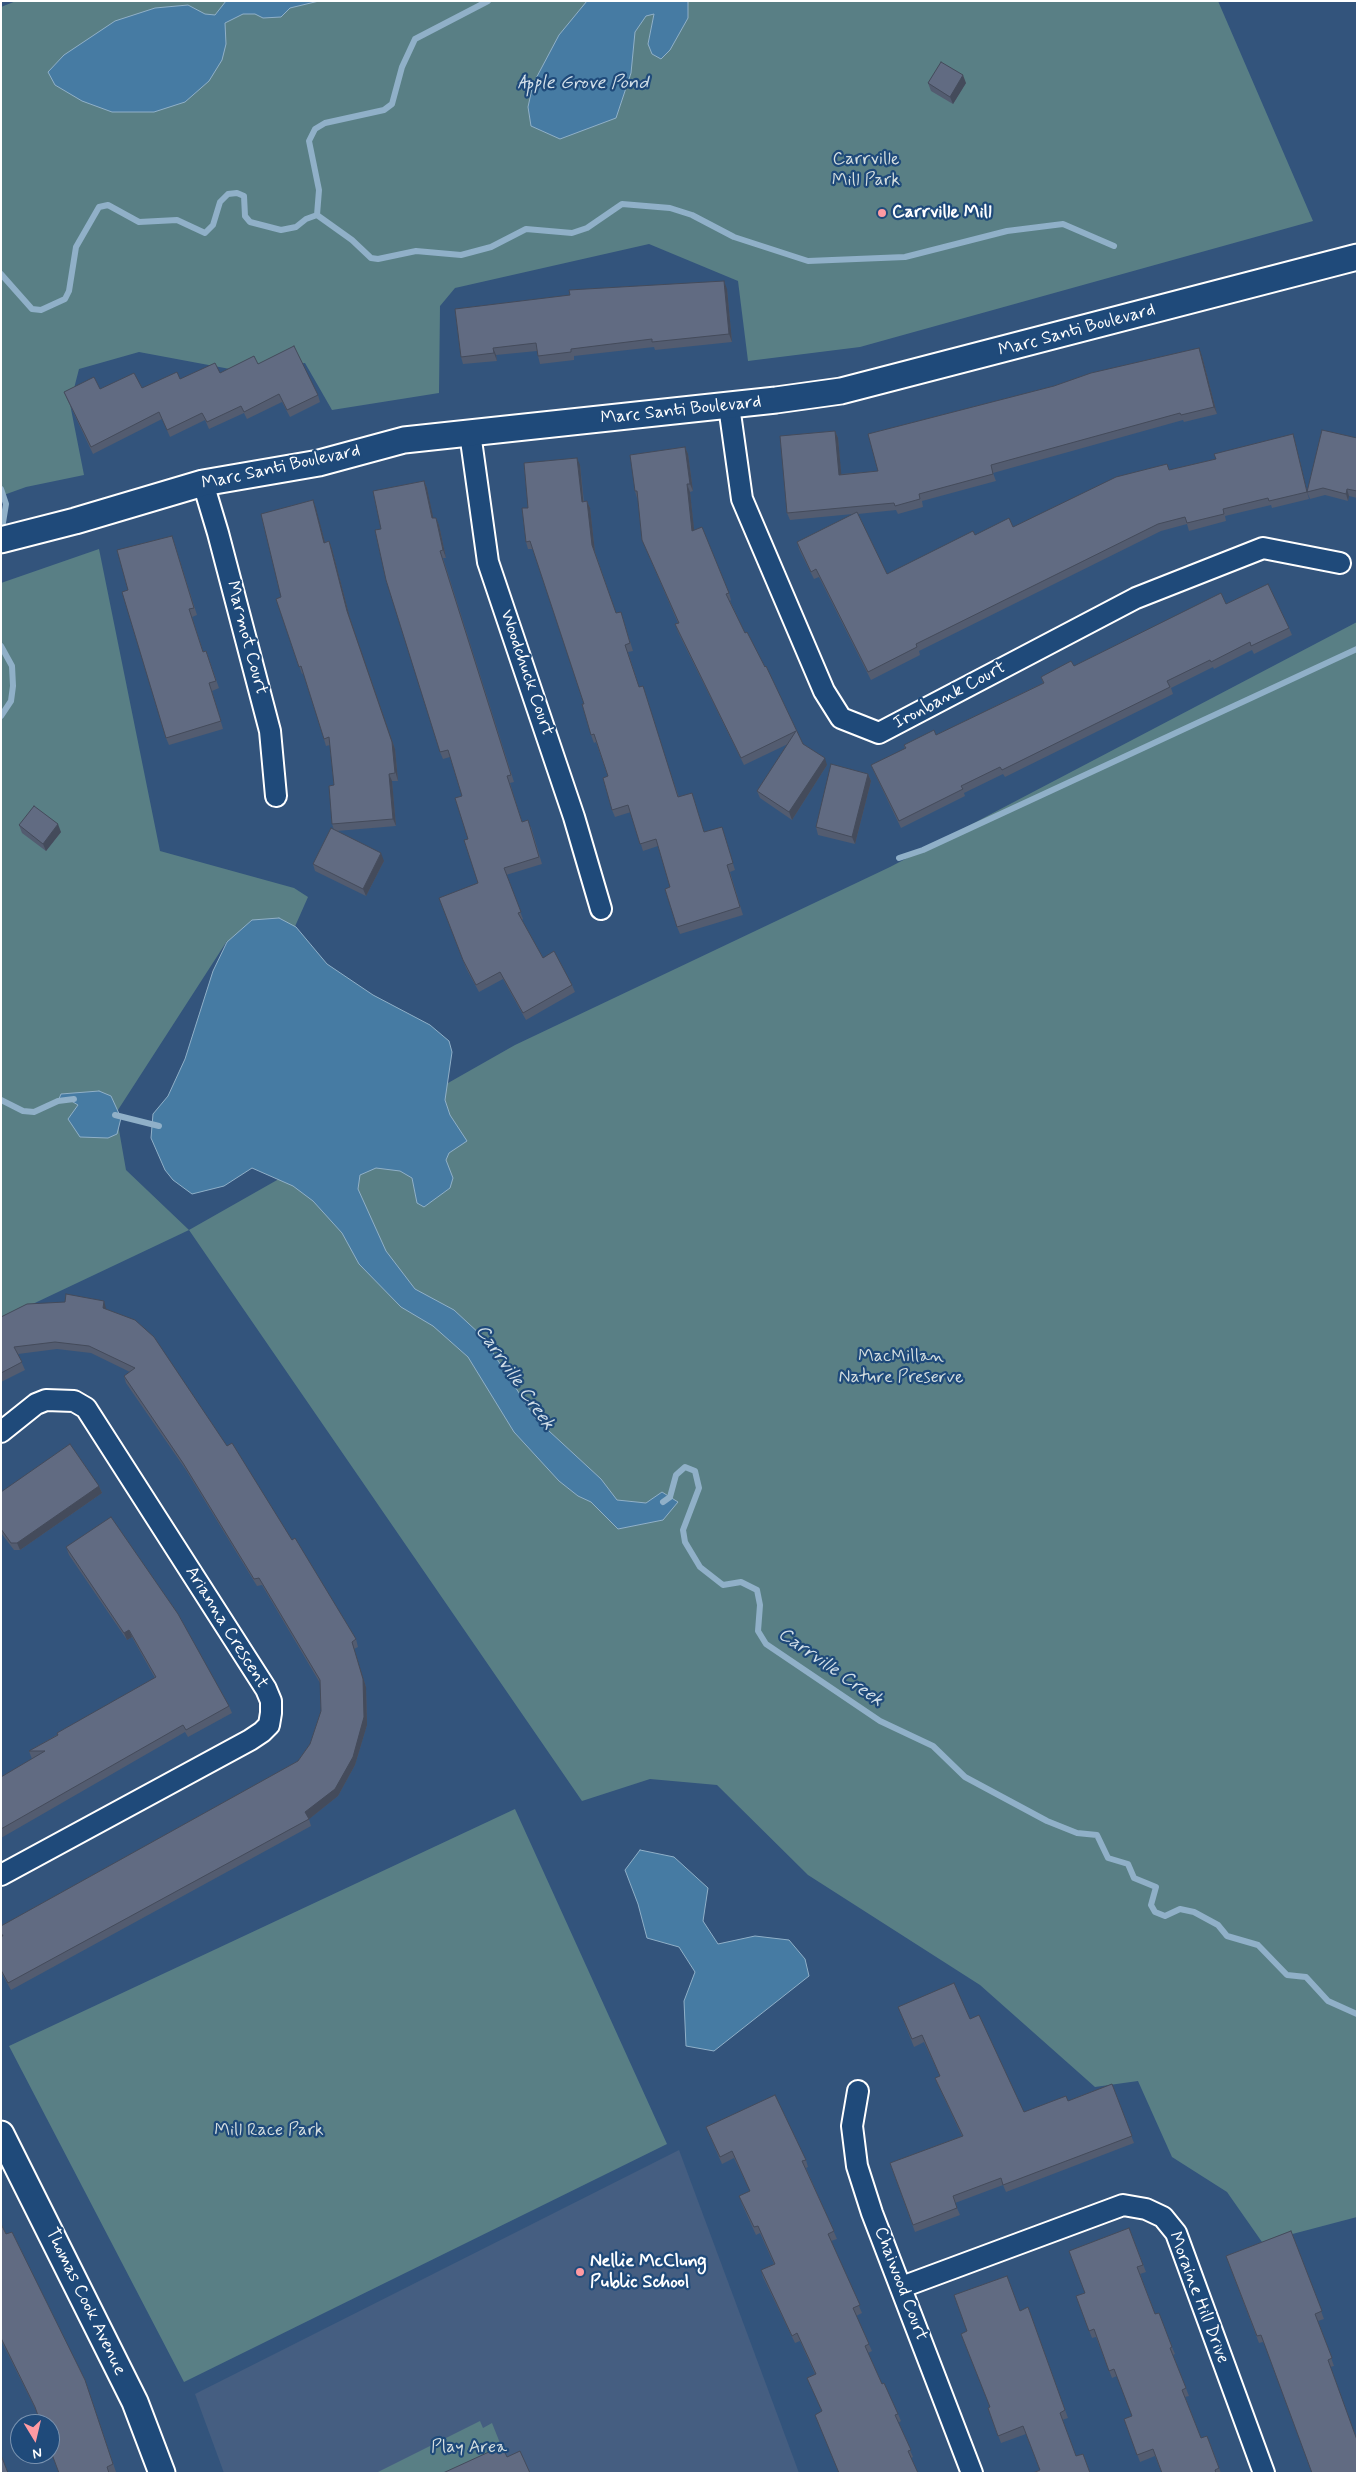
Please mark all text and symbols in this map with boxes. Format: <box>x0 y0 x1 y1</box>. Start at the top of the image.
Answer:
water label: Apple Grove Pond <box>518 73 648 95</box>
park label: Carrville Mill Park <box>832 149 900 192</box>
place label: Carrville Mill <box>892 202 992 224</box>
marker: Carrville Mill <box>876 207 888 219</box>
street label: Marc Santi Boulevard <box>996 300 1158 362</box>
street label: Marc Santi Boulevard <box>600 392 762 430</box>
street label: Marc Santi Boulevard <box>200 441 362 495</box>
street label: Marmot Court <box>220 579 272 697</box>
street label: Woodchuck Court <box>494 607 558 739</box>
street label: Ironbank Court <box>890 657 1010 735</box>
water label: Carrville Creek <box>469 1321 559 1435</box>
park label: MacMillan Nature Preserve <box>838 1346 964 1388</box>
street label: Arianna Crescent <box>180 1563 272 1693</box>
water label: Carrville Creek <box>773 1623 887 1713</box>
park label: Mill Race Park <box>214 2120 324 2142</box>
street label: Chaiwood Court <box>868 2224 932 2344</box>
street label: Thomas Cook Avenue <box>40 2225 130 2379</box>
street label: Moraine Hill Drive <box>1163 2229 1233 2367</box>
place label: Nellie McClung Public School <box>590 2251 707 2294</box>
marker: Nellie McClung Public School <box>574 2266 586 2278</box>
north arrow <box>10 2414 60 2464</box>
park label: Play Area <box>431 2437 507 2459</box>
text: N <box>31 2443 43 2462</box>

